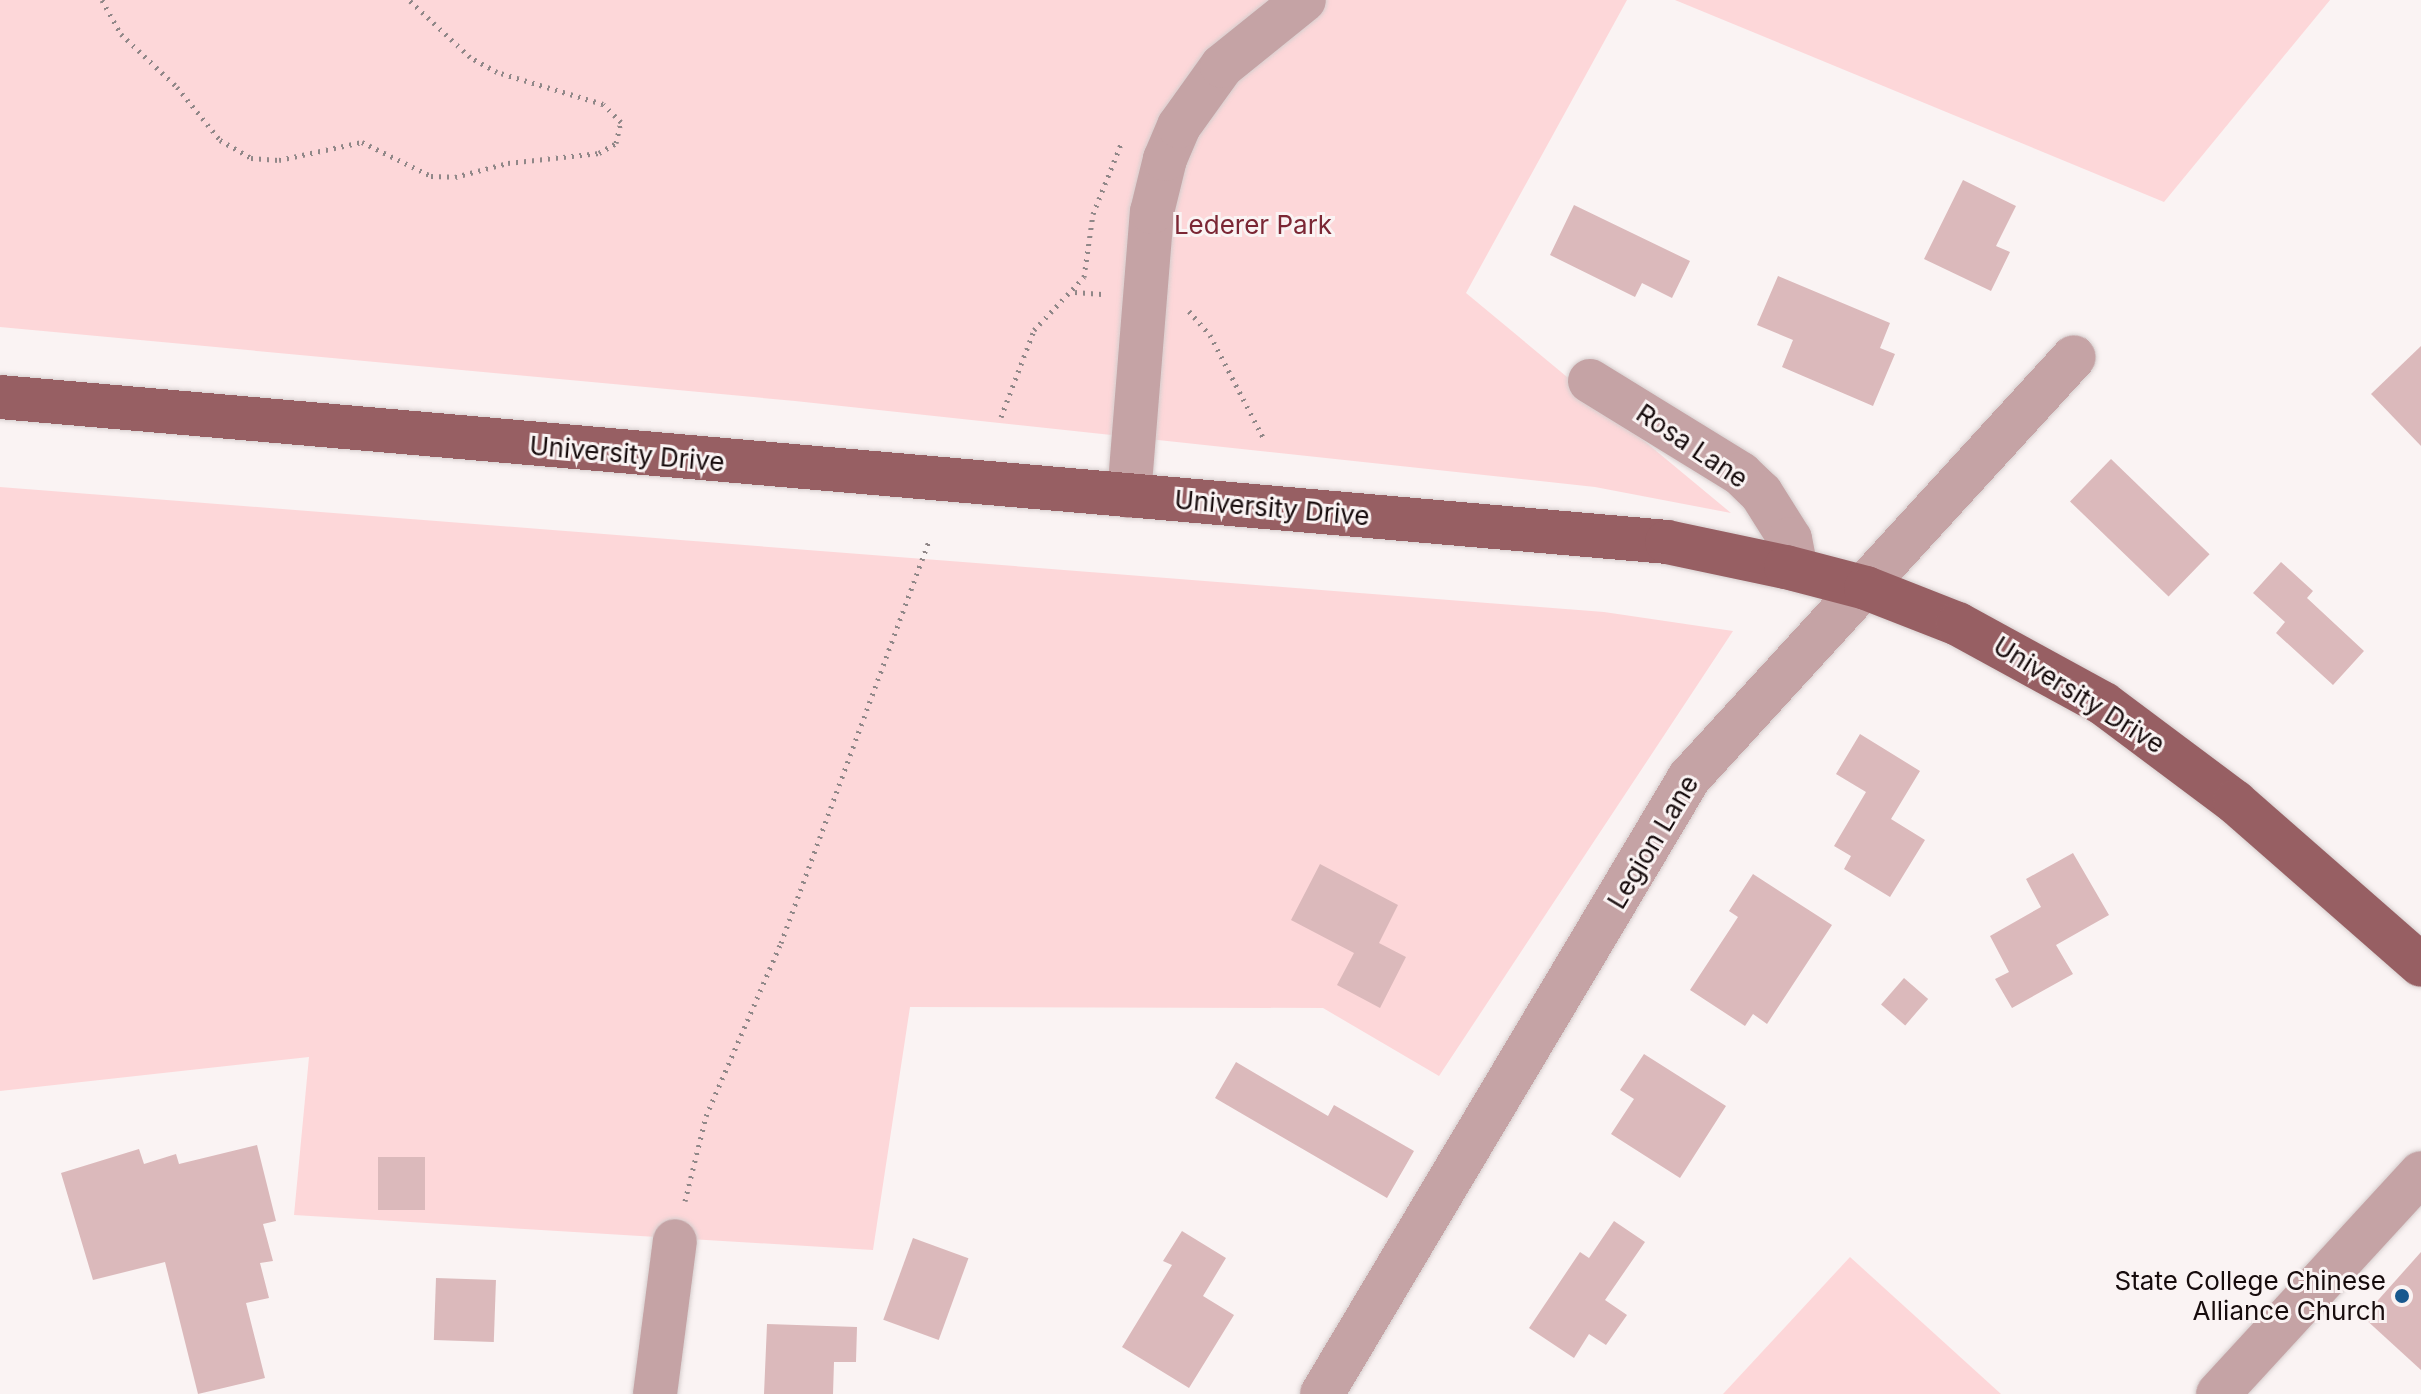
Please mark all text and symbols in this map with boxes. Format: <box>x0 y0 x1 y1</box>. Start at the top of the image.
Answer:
park label: Lederer Park <box>1174 209 1332 241</box>
street label: Rosa Lane <box>1630 397 1754 495</box>
street label: University Drive <box>528 430 726 478</box>
street label: University Drive <box>1173 484 1371 532</box>
street label: University Drive <box>1988 630 2170 760</box>
street label: Legion Lane <box>1601 770 1705 914</box>
place label: State College Chinese Alliance Church <box>2115 1265 2386 1326</box>
marker: State College Chinese Alliance Church <box>2393 1287 2411 1305</box>

